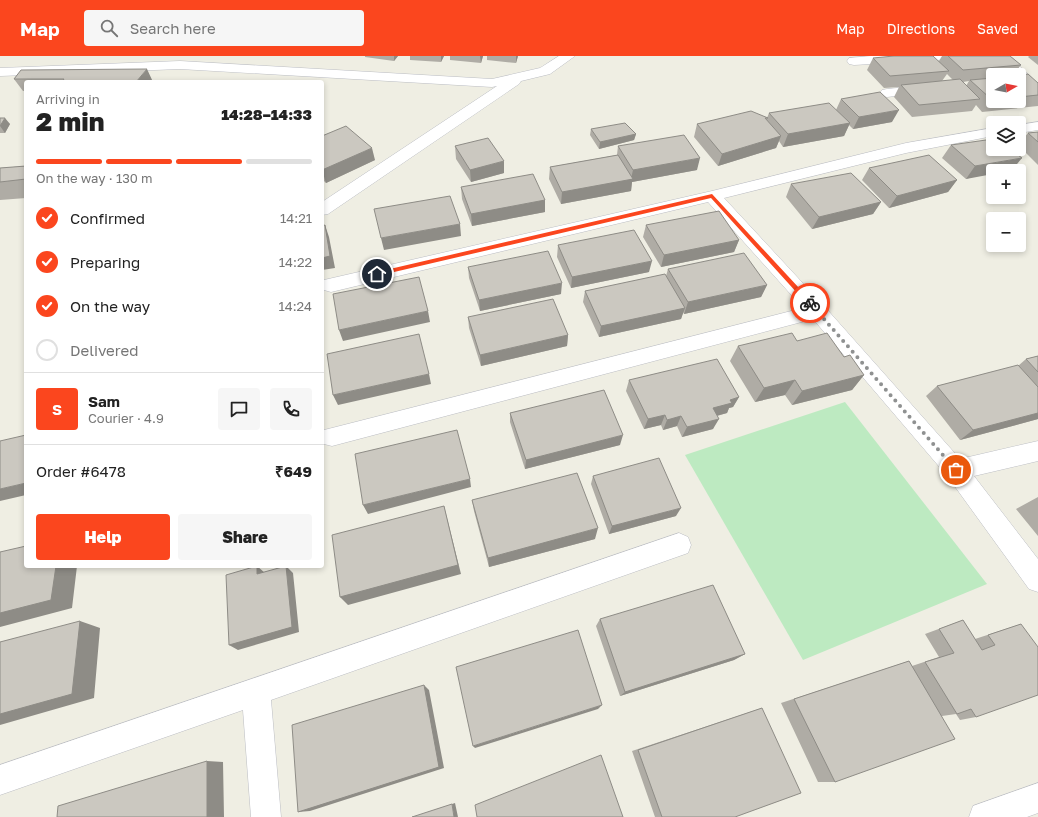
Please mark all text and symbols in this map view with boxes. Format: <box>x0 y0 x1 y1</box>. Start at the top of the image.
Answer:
search box <box>84 10 364 46</box>
text: Map <box>20 17 60 40</box>
icon: search <box>98 17 120 39</box>
text: Search here <box>130 19 216 37</box>
text: Map <box>836 20 865 37</box>
text: Directions <box>887 20 955 37</box>
text: Saved <box>977 20 1018 37</box>
north arrow <box>986 68 1026 108</box>
map controls <box>986 68 1026 252</box>
text: Arriving in <box>36 91 100 107</box>
text: 14:28–14:33 <box>221 105 312 123</box>
text: 2 min <box>36 106 104 137</box>
button: layers <box>986 116 1026 156</box>
button: + <box>986 164 1026 204</box>
text: On the way · 130 m <box>36 170 153 186</box>
icon: check <box>36 207 58 229</box>
text: Confirmed <box>70 209 145 227</box>
text: 14:21 <box>280 210 312 226</box>
button: − <box>986 212 1026 252</box>
icon: check <box>36 251 58 273</box>
text: Preparing <box>70 253 140 271</box>
text: 14:22 <box>279 254 312 270</box>
pin <box>360 257 394 291</box>
icon: home <box>366 263 388 285</box>
courier <box>790 283 830 323</box>
icon: bike <box>799 292 821 314</box>
icon: check <box>36 295 58 317</box>
text: On the way <box>70 297 150 315</box>
text: 14:24 <box>278 298 312 314</box>
text: Delivered <box>70 341 138 359</box>
button: chat <box>218 388 260 430</box>
button: phone <box>270 388 312 430</box>
text: Sam <box>88 392 120 410</box>
text: S <box>52 400 62 418</box>
text: Courier · 4.9 <box>88 410 164 426</box>
pin <box>939 453 973 487</box>
icon: bag <box>945 459 967 481</box>
text: Order #6478 <box>36 462 126 480</box>
text: ₹649 <box>275 462 312 480</box>
button: Help <box>36 514 170 560</box>
button: Share <box>178 514 312 560</box>

